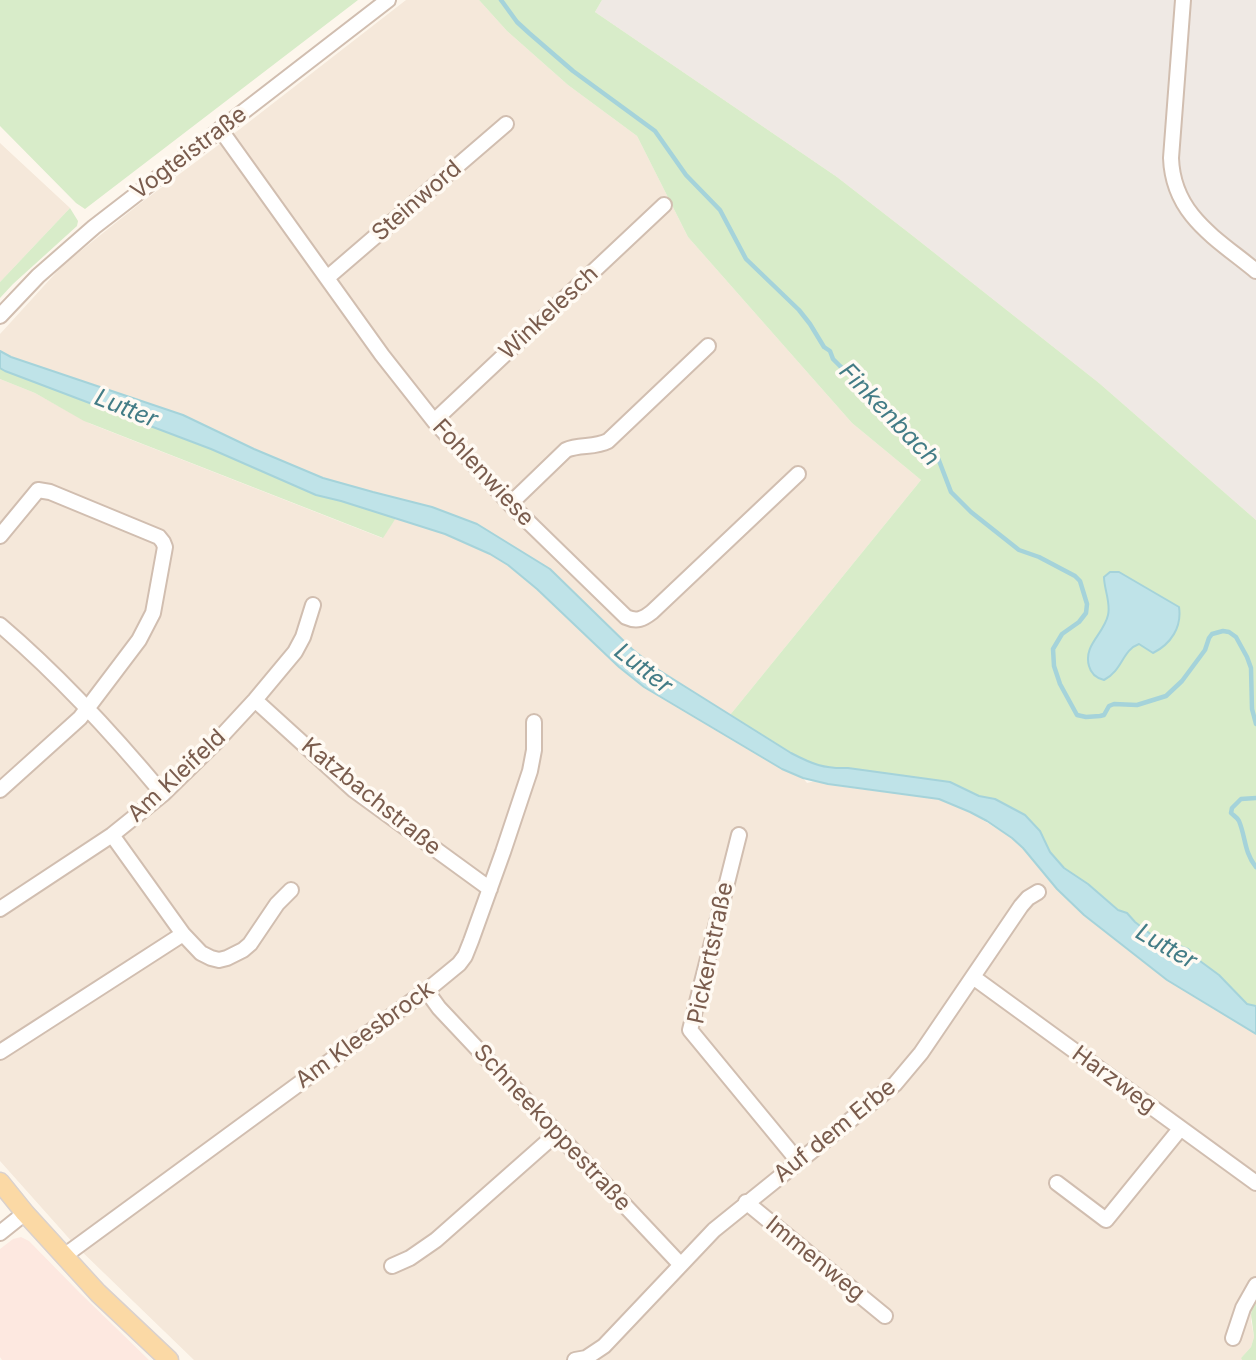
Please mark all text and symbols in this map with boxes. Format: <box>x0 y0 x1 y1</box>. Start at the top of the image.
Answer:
street label: Vogteistraße <box>126 101 252 205</box>
street label: Steinword <box>367 155 467 247</box>
street label: Winkelesch <box>494 260 604 366</box>
water label: Finkenbach <box>833 357 945 473</box>
water label: Lutter <box>90 383 162 435</box>
street label: Fohlenwiese <box>427 414 539 532</box>
water label: Lutter <box>608 637 678 701</box>
street label: Am Kleifeld <box>122 724 232 828</box>
street label: Katzbachstraße <box>296 732 446 862</box>
street label: Pickertstraße <box>683 880 739 1026</box>
water label: Lutter <box>1130 918 1202 976</box>
street label: Am Kleesbrock <box>290 976 440 1094</box>
street label: Schneekoppestraße <box>468 1039 636 1217</box>
street label: Harzweg <box>1067 1040 1161 1120</box>
street label: Auf dem Erbe <box>768 1073 902 1189</box>
street label: Immenweg <box>760 1211 870 1307</box>

